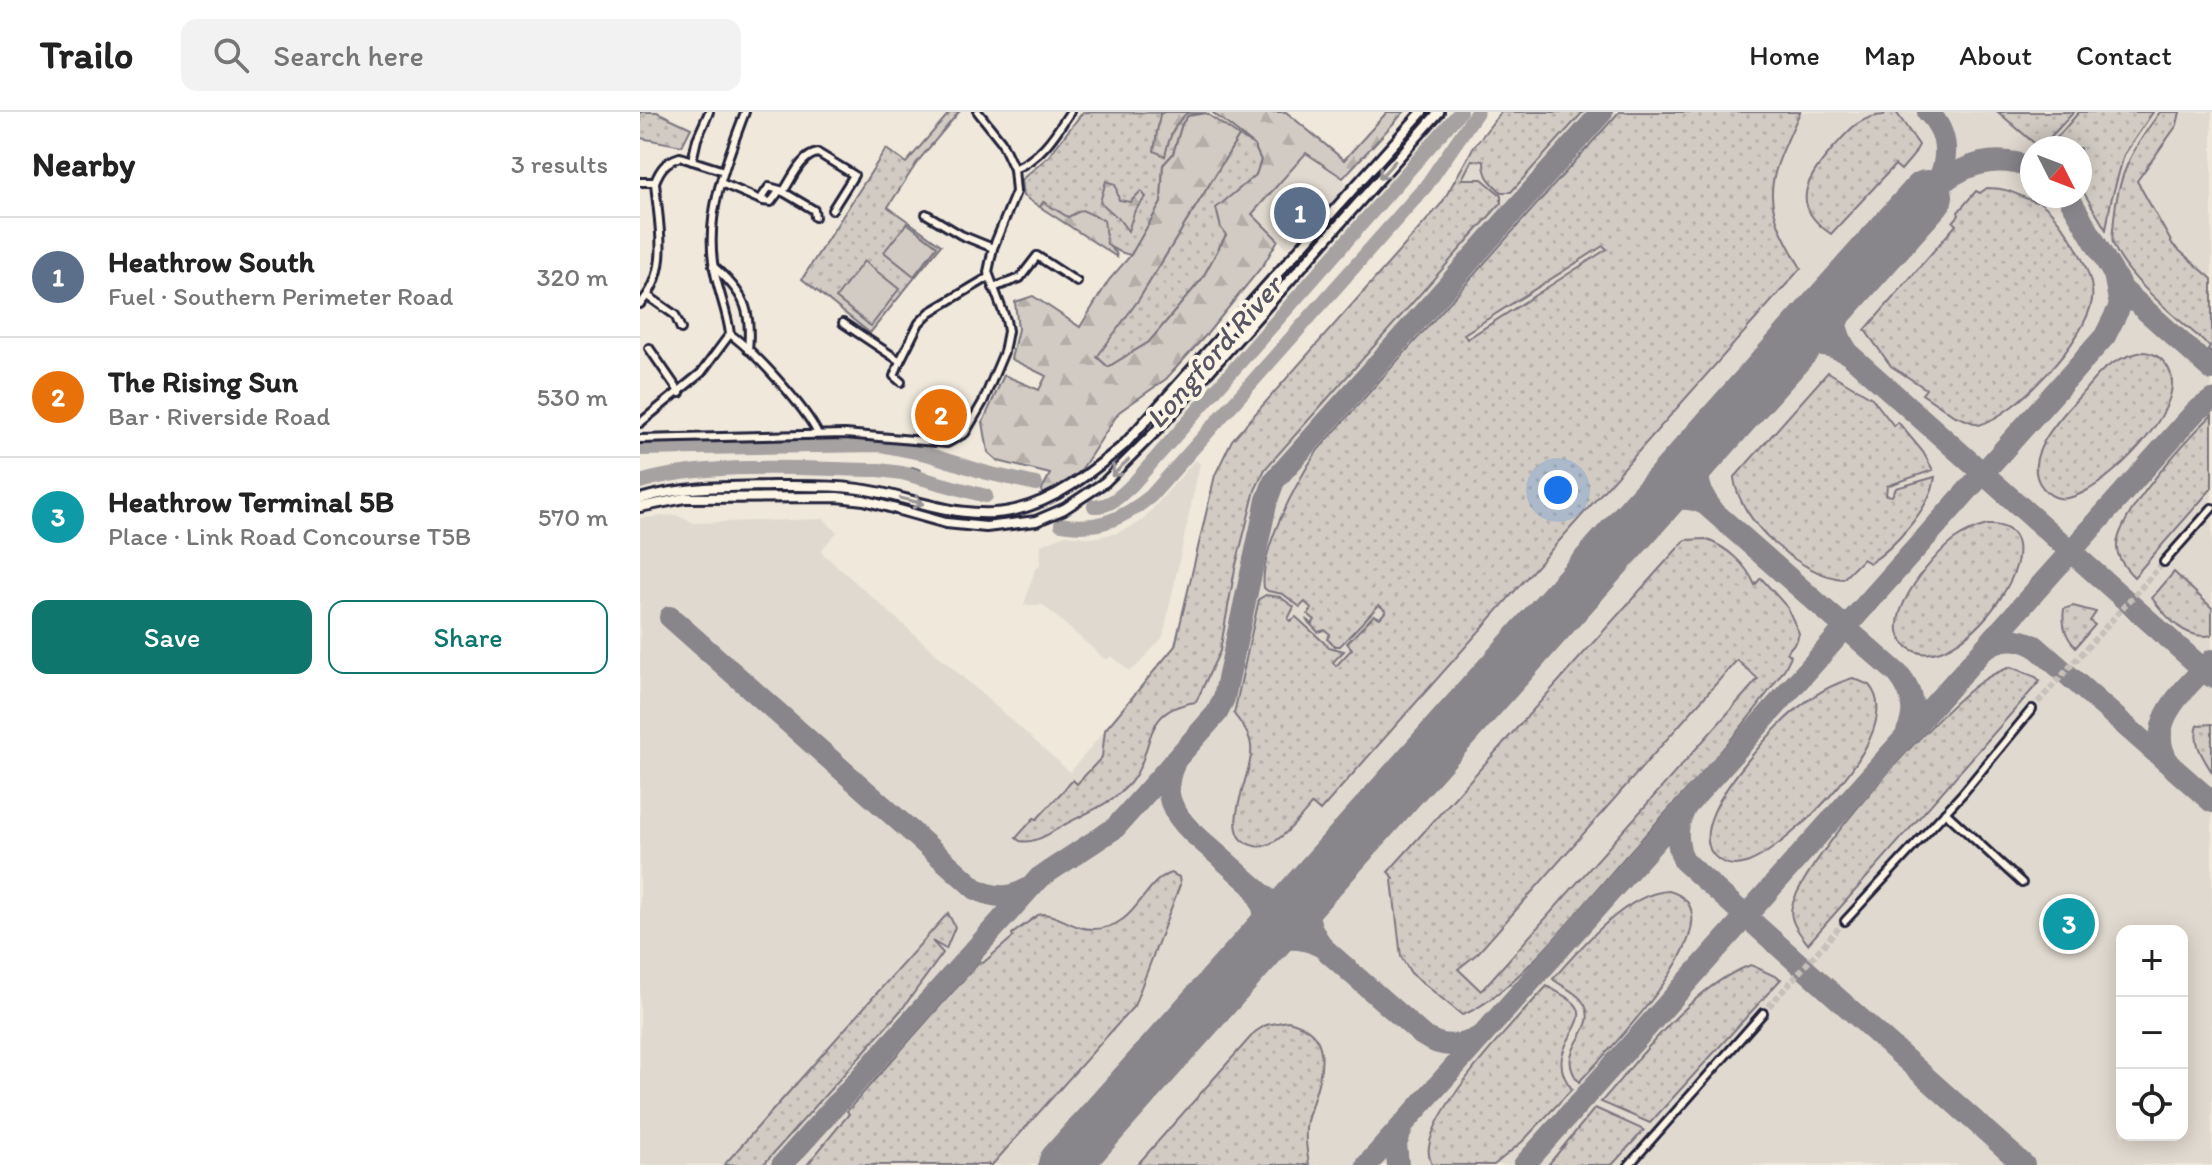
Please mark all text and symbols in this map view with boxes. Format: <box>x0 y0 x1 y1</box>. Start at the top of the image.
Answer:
search box <box>181 19 741 91</box>
text: Trailo <box>40 32 133 78</box>
icon: search <box>209 33 253 77</box>
text: Search here <box>273 37 424 74</box>
text: Home <box>1749 38 1820 72</box>
text: Map <box>1864 38 1915 72</box>
text: About <box>1959 38 2032 72</box>
text: Contact <box>2076 38 2172 72</box>
north arrow <box>2020 136 2092 208</box>
text: Nearby <box>32 144 135 185</box>
text: 3 results <box>511 148 608 180</box>
one-way arrow <box>1379 160 1397 180</box>
pin: 1 <box>1274 183 1326 243</box>
text: Heathrow South <box>108 243 315 280</box>
text: 1 <box>52 261 64 293</box>
text: 320 m <box>536 261 608 293</box>
water label: Longford River <box>1137 266 1292 435</box>
text: Fuel · Southern Perimeter Road <box>108 280 453 312</box>
text: The Rising Sun <box>108 363 298 400</box>
text: 2 <box>51 381 65 413</box>
text: 530 m <box>536 381 608 413</box>
pin: 2 <box>915 385 967 445</box>
text: Bar · Riverside Road <box>108 400 330 432</box>
one-way arrow <box>1111 458 1130 477</box>
your location <box>1538 470 1578 510</box>
text: Heathrow Terminal 5B <box>108 483 394 520</box>
one-way arrow <box>898 495 924 510</box>
text: 3 <box>51 501 65 533</box>
text: 570 m <box>538 501 608 533</box>
text: Place · Link Road Concourse T5B <box>108 520 471 552</box>
button: Save <box>32 600 312 674</box>
button: Share <box>328 600 608 674</box>
pin: 3 <box>2043 894 2095 954</box>
map controls <box>2116 925 2188 1141</box>
button: + <box>2116 925 2188 997</box>
button: − <box>2116 997 2188 1069</box>
button: locate <box>2116 1069 2188 1141</box>

